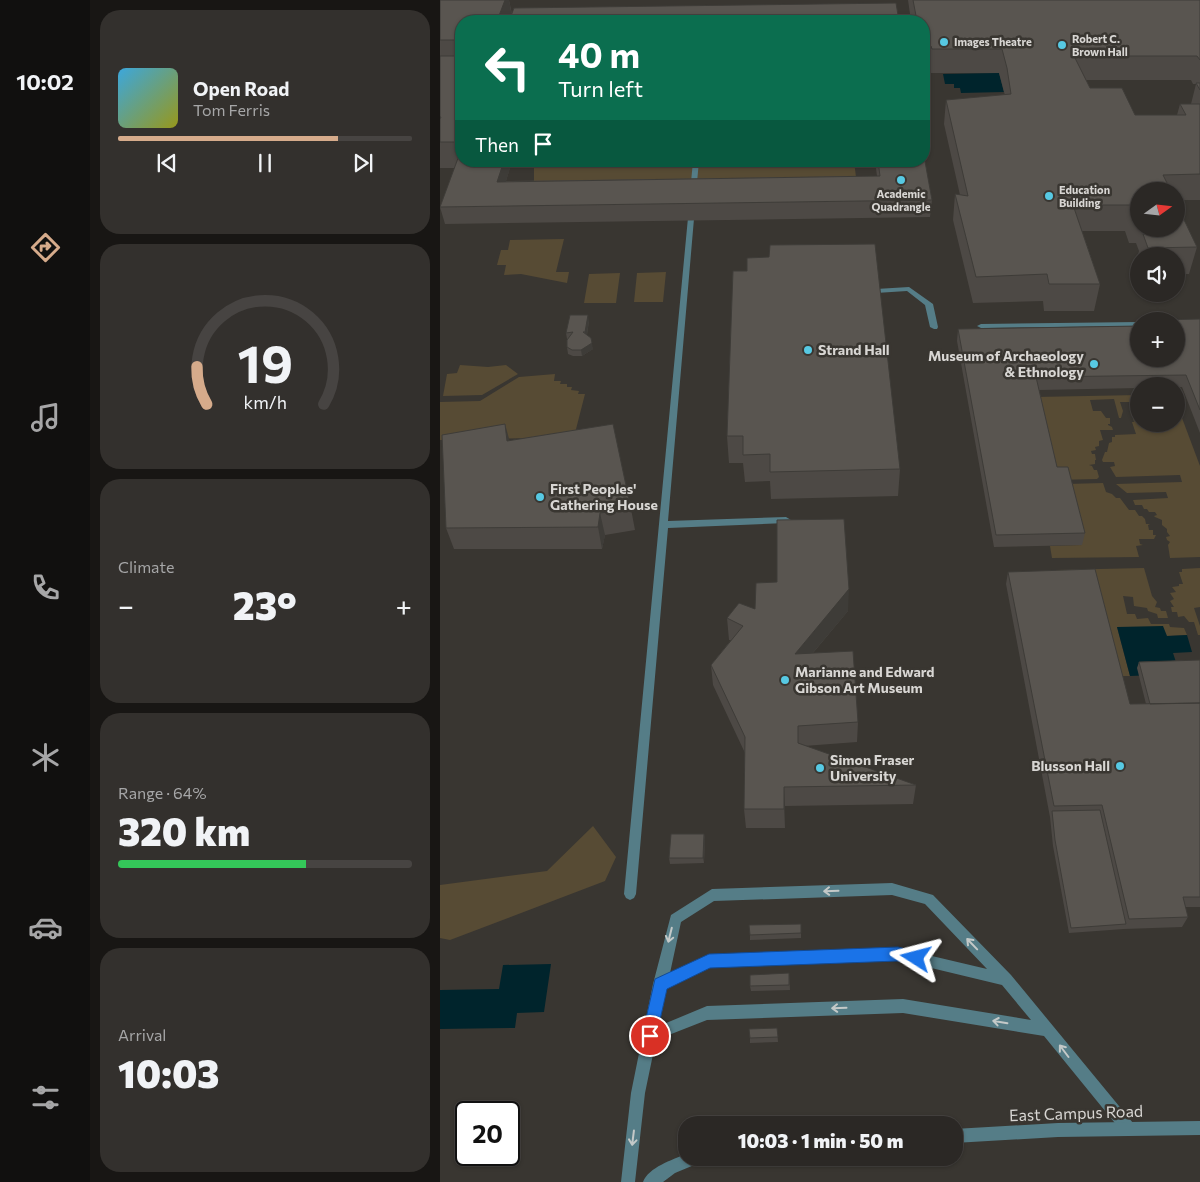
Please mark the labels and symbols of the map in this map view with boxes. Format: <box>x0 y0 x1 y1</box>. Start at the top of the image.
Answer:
place label: Robert C. Brown Hall <box>1072 32 1128 58</box>
place label: Images Theatre <box>954 35 1032 48</box>
marker: Images Theatre <box>938 36 950 48</box>
marker: Robert C. Brown Hall <box>1056 39 1068 51</box>
marker: Academic Quadrangle <box>895 174 907 186</box>
north arrow <box>1130 182 1185 238</box>
place label: Education Building <box>1059 183 1110 209</box>
place label: Academic Quadrangle <box>872 187 931 213</box>
marker: Education Building <box>1043 190 1055 202</box>
place label: Strand Hall <box>818 341 890 358</box>
marker: Strand Hall <box>802 344 814 356</box>
place label: Museum of Archaeology & Ethnology <box>928 347 1084 380</box>
marker: Museum of Archaeology & Ethnology <box>1088 358 1100 370</box>
place label: First Peoples' Gathering House <box>550 480 658 513</box>
marker: First Peoples' Gathering House <box>534 491 546 503</box>
place label: Marianne and Edward Gibson Art Museum <box>795 663 935 696</box>
marker: Marianne and Edward Gibson Art Museum <box>779 674 791 686</box>
place label: Simon Fraser University <box>830 751 915 784</box>
place label: Blusson Hall <box>1031 757 1110 774</box>
marker: Blusson Hall <box>1114 760 1126 772</box>
marker: Simon Fraser University <box>814 762 826 774</box>
one-way arrow <box>823 886 840 896</box>
one-way arrow <box>665 927 675 943</box>
position arrow <box>889 931 941 983</box>
one-way arrow <box>966 938 978 951</box>
one-way arrow <box>831 1003 848 1013</box>
pin <box>629 1015 671 1057</box>
one-way arrow <box>992 1016 1008 1026</box>
one-way arrow <box>1059 1044 1069 1058</box>
speed limit sign: 20 <box>455 1101 520 1166</box>
street label: East Campus Road <box>1009 1101 1143 1124</box>
one-way arrow <box>628 1129 638 1145</box>

